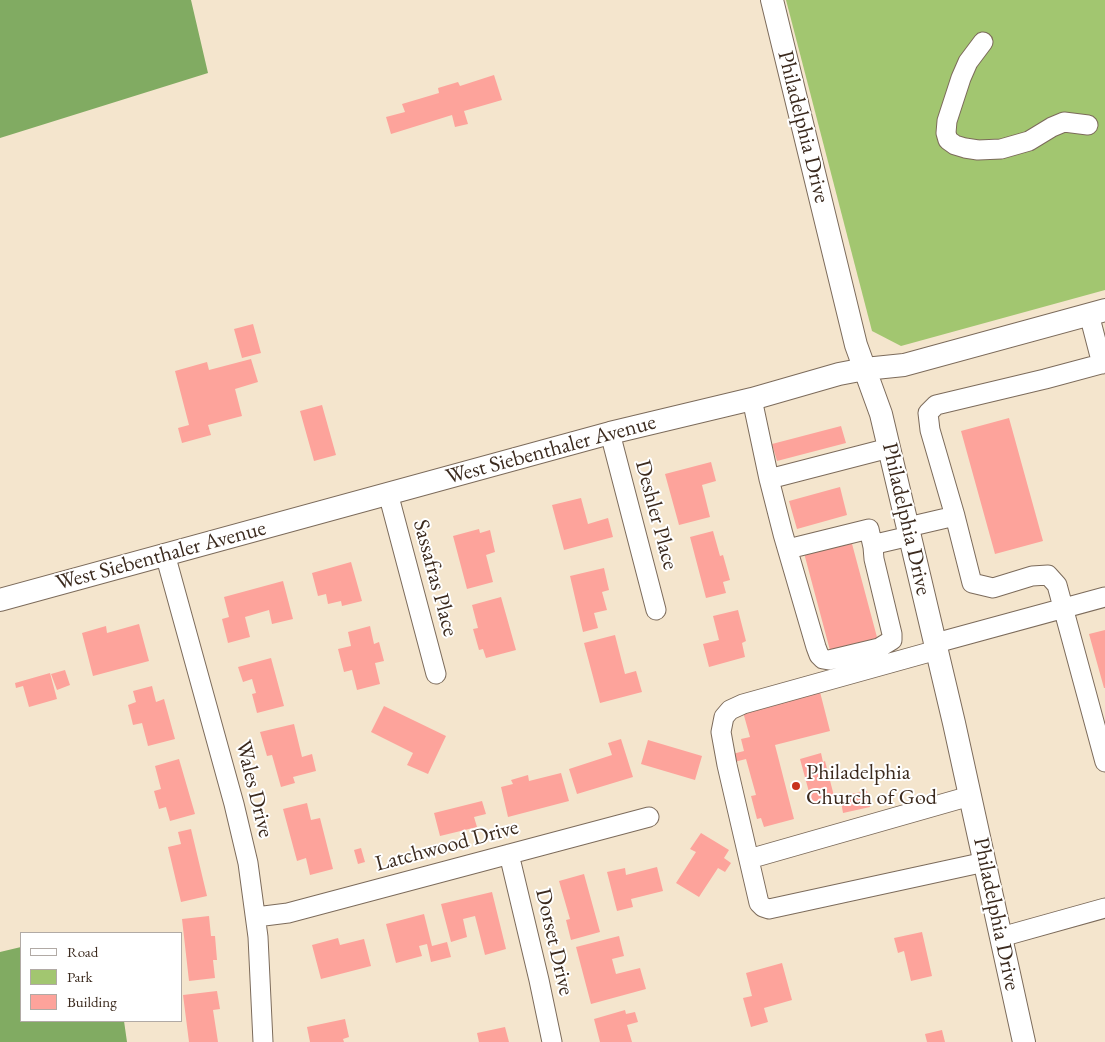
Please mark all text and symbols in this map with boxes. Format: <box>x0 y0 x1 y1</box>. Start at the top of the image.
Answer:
street label: Philadelphia Drive <box>771 48 835 206</box>
street label: West Siebenthaler Avenue <box>443 409 659 491</box>
street label: Philadelphia Drive <box>876 440 936 598</box>
street label: Deshler Place <box>629 457 683 573</box>
street label: West Siebenthaler Avenue <box>53 515 269 597</box>
street label: Sassafras Place <box>407 517 463 639</box>
street label: Wales Drive <box>229 738 279 840</box>
place label: Philadelphia Church of God <box>806 760 937 811</box>
marker: Philadelphia Church of God <box>790 780 802 792</box>
street label: Latchwood Drive <box>373 814 521 878</box>
street label: Philadelphia Drive <box>967 835 1025 993</box>
street label: Dorset Drive <box>529 886 579 998</box>
legend <box>20 932 182 1022</box>
text: Road <box>67 942 98 961</box>
text: Park <box>67 967 93 986</box>
text: Building <box>67 992 117 1011</box>

